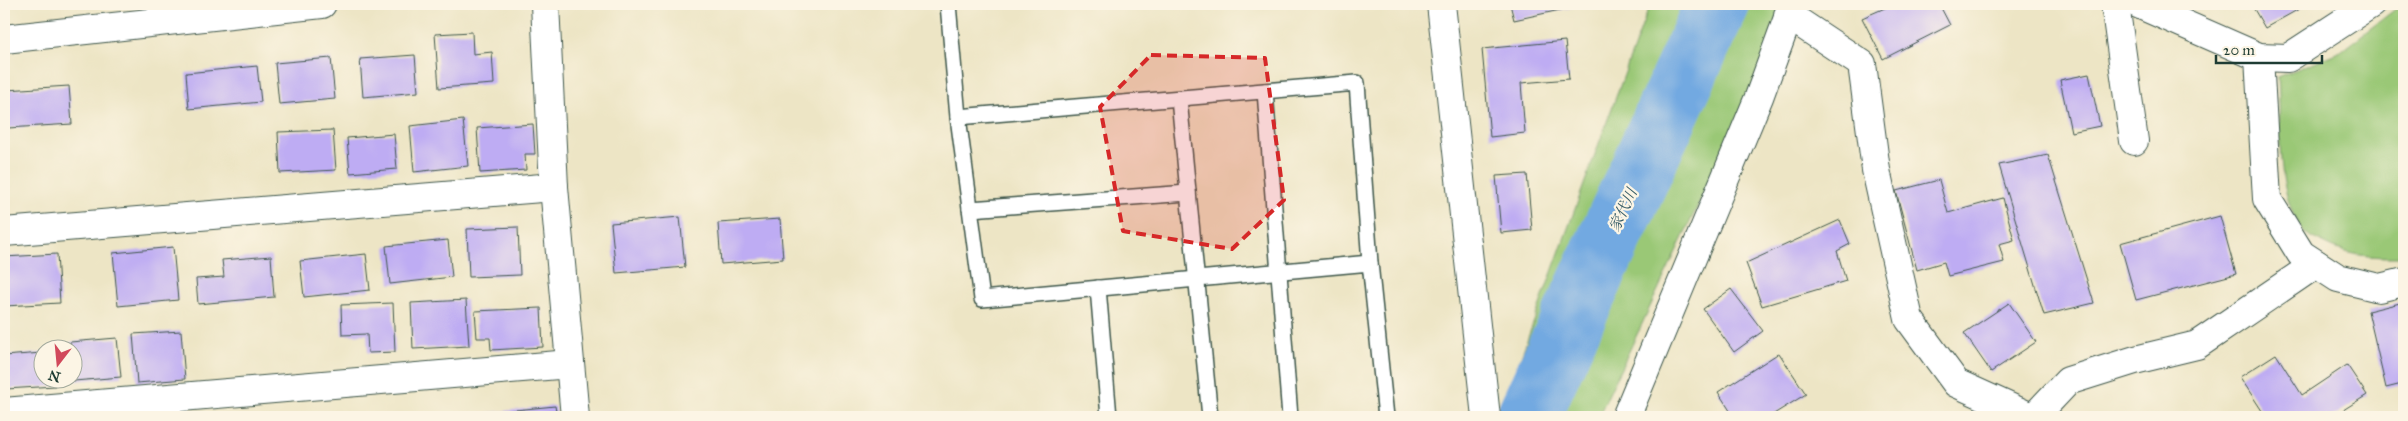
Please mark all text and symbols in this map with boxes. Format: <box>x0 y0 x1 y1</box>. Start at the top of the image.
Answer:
scale bar <box>2216 32 2322 64</box>
text: 20 m <box>2223 41 2255 59</box>
water label: 家代川 <box>1605 184 1642 234</box>
north arrow <box>32 338 82 388</box>
text: N <box>46 366 63 386</box>

